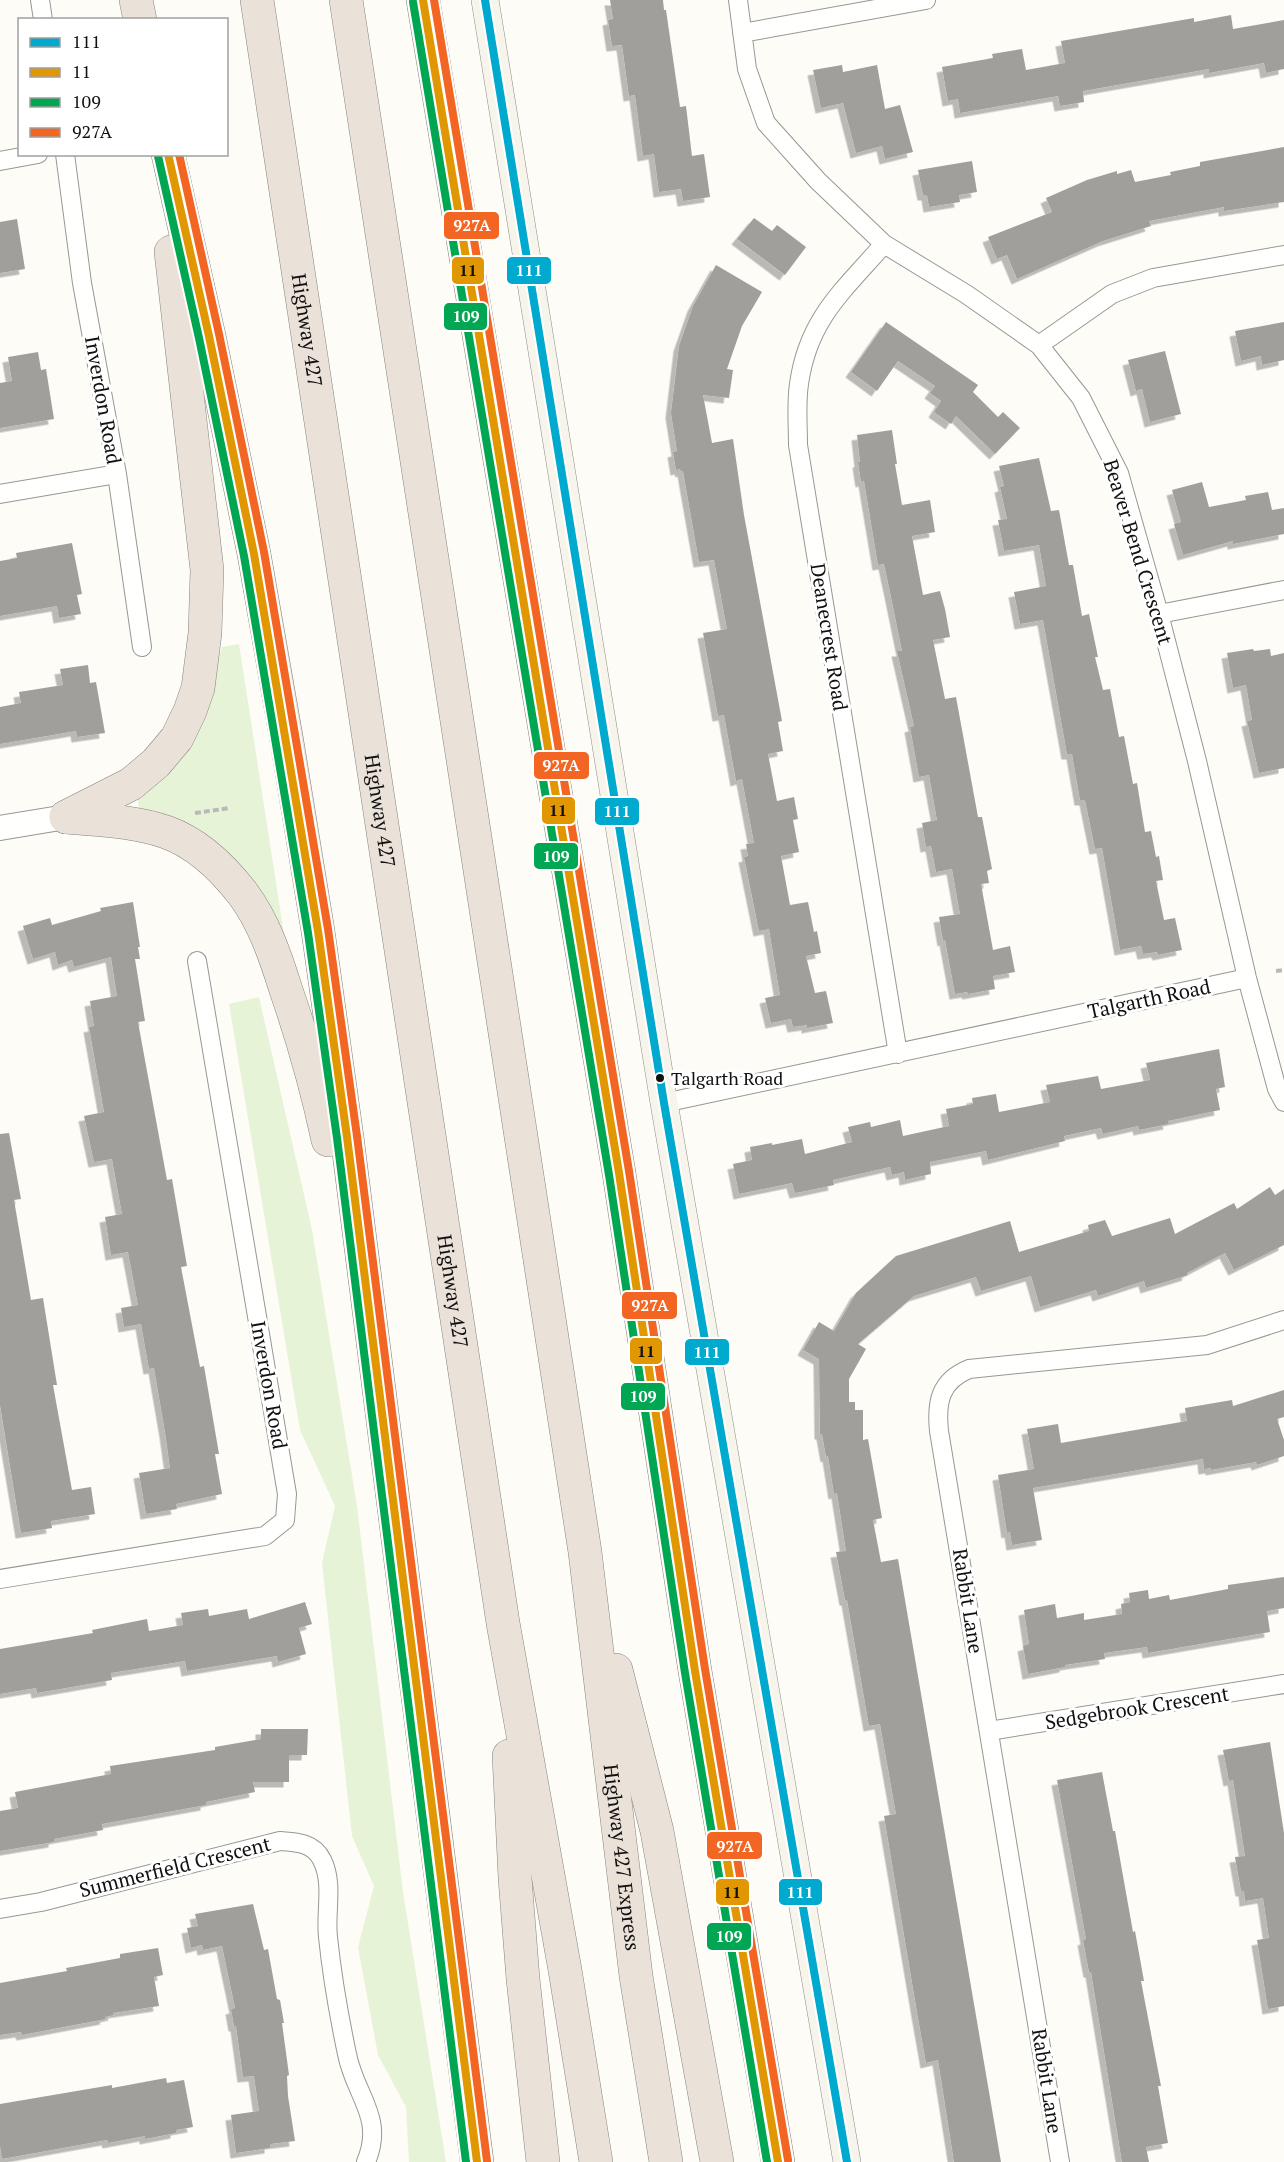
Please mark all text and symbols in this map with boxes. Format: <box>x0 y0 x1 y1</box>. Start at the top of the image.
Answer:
legend <box>18 18 228 156</box>
text: 111 <box>72 29 101 53</box>
text: 11 <box>72 59 91 83</box>
text: 109 <box>72 89 101 113</box>
text: 927A <box>72 119 113 143</box>
line badge: 927A <box>443 211 500 240</box>
text: 927A <box>453 214 491 236</box>
line badge: 11 <box>451 256 485 285</box>
line badge: 111 <box>506 256 552 285</box>
text: 11 <box>459 259 477 281</box>
text: 111 <box>515 259 543 281</box>
street label: Highway 427 <box>286 272 329 389</box>
line badge: 109 <box>443 302 488 331</box>
text: 109 <box>452 305 480 327</box>
street label: Inverdon Road <box>79 334 128 466</box>
street label: Beaver Bend Crescent <box>1097 456 1180 648</box>
street label: Deanecrest Road <box>805 561 854 713</box>
line badge: 927A <box>533 751 590 780</box>
street label: Highway 427 <box>358 752 402 869</box>
text: 927A <box>542 754 580 776</box>
line badge: 11 <box>541 796 576 825</box>
line badge: 111 <box>594 797 640 826</box>
text: 11 <box>549 799 567 821</box>
text: 111 <box>603 800 631 822</box>
line badge: 109 <box>533 842 579 870</box>
text: 109 <box>542 845 570 867</box>
street label: Talgarth Road <box>1085 972 1213 1025</box>
place label: Talgarth Road <box>671 1066 783 1090</box>
marker: Talgarth Road <box>654 1072 666 1084</box>
street label: Highway 427 <box>431 1233 475 1350</box>
line badge: 927A <box>621 1291 678 1320</box>
text: 927A <box>631 1294 669 1316</box>
street label: Inverdon Road <box>245 1319 294 1451</box>
line badge: 11 <box>629 1337 663 1365</box>
line badge: 111 <box>684 1338 730 1366</box>
text: 11 <box>637 1340 655 1362</box>
text: 111 <box>693 1341 721 1363</box>
line badge: 109 <box>620 1382 666 1411</box>
text: 109 <box>629 1385 657 1407</box>
street label: Rabbit Lane <box>947 1546 990 1655</box>
street label: Sedgebrook Crescent <box>1043 1680 1231 1735</box>
street label: Highway 427 Express <box>598 1763 647 1952</box>
street label: Summerfield Crescent <box>76 1830 274 1903</box>
line badge: 927A <box>706 1831 763 1860</box>
text: 927A <box>716 1835 754 1857</box>
line badge: 11 <box>715 1878 750 1906</box>
line badge: 111 <box>778 1878 823 1906</box>
text: 11 <box>723 1881 741 1903</box>
text: 111 <box>786 1881 814 1903</box>
line badge: 109 <box>706 1922 752 1951</box>
text: 109 <box>715 1925 743 1947</box>
street label: Rabbit Lane <box>1026 2026 1069 2135</box>

